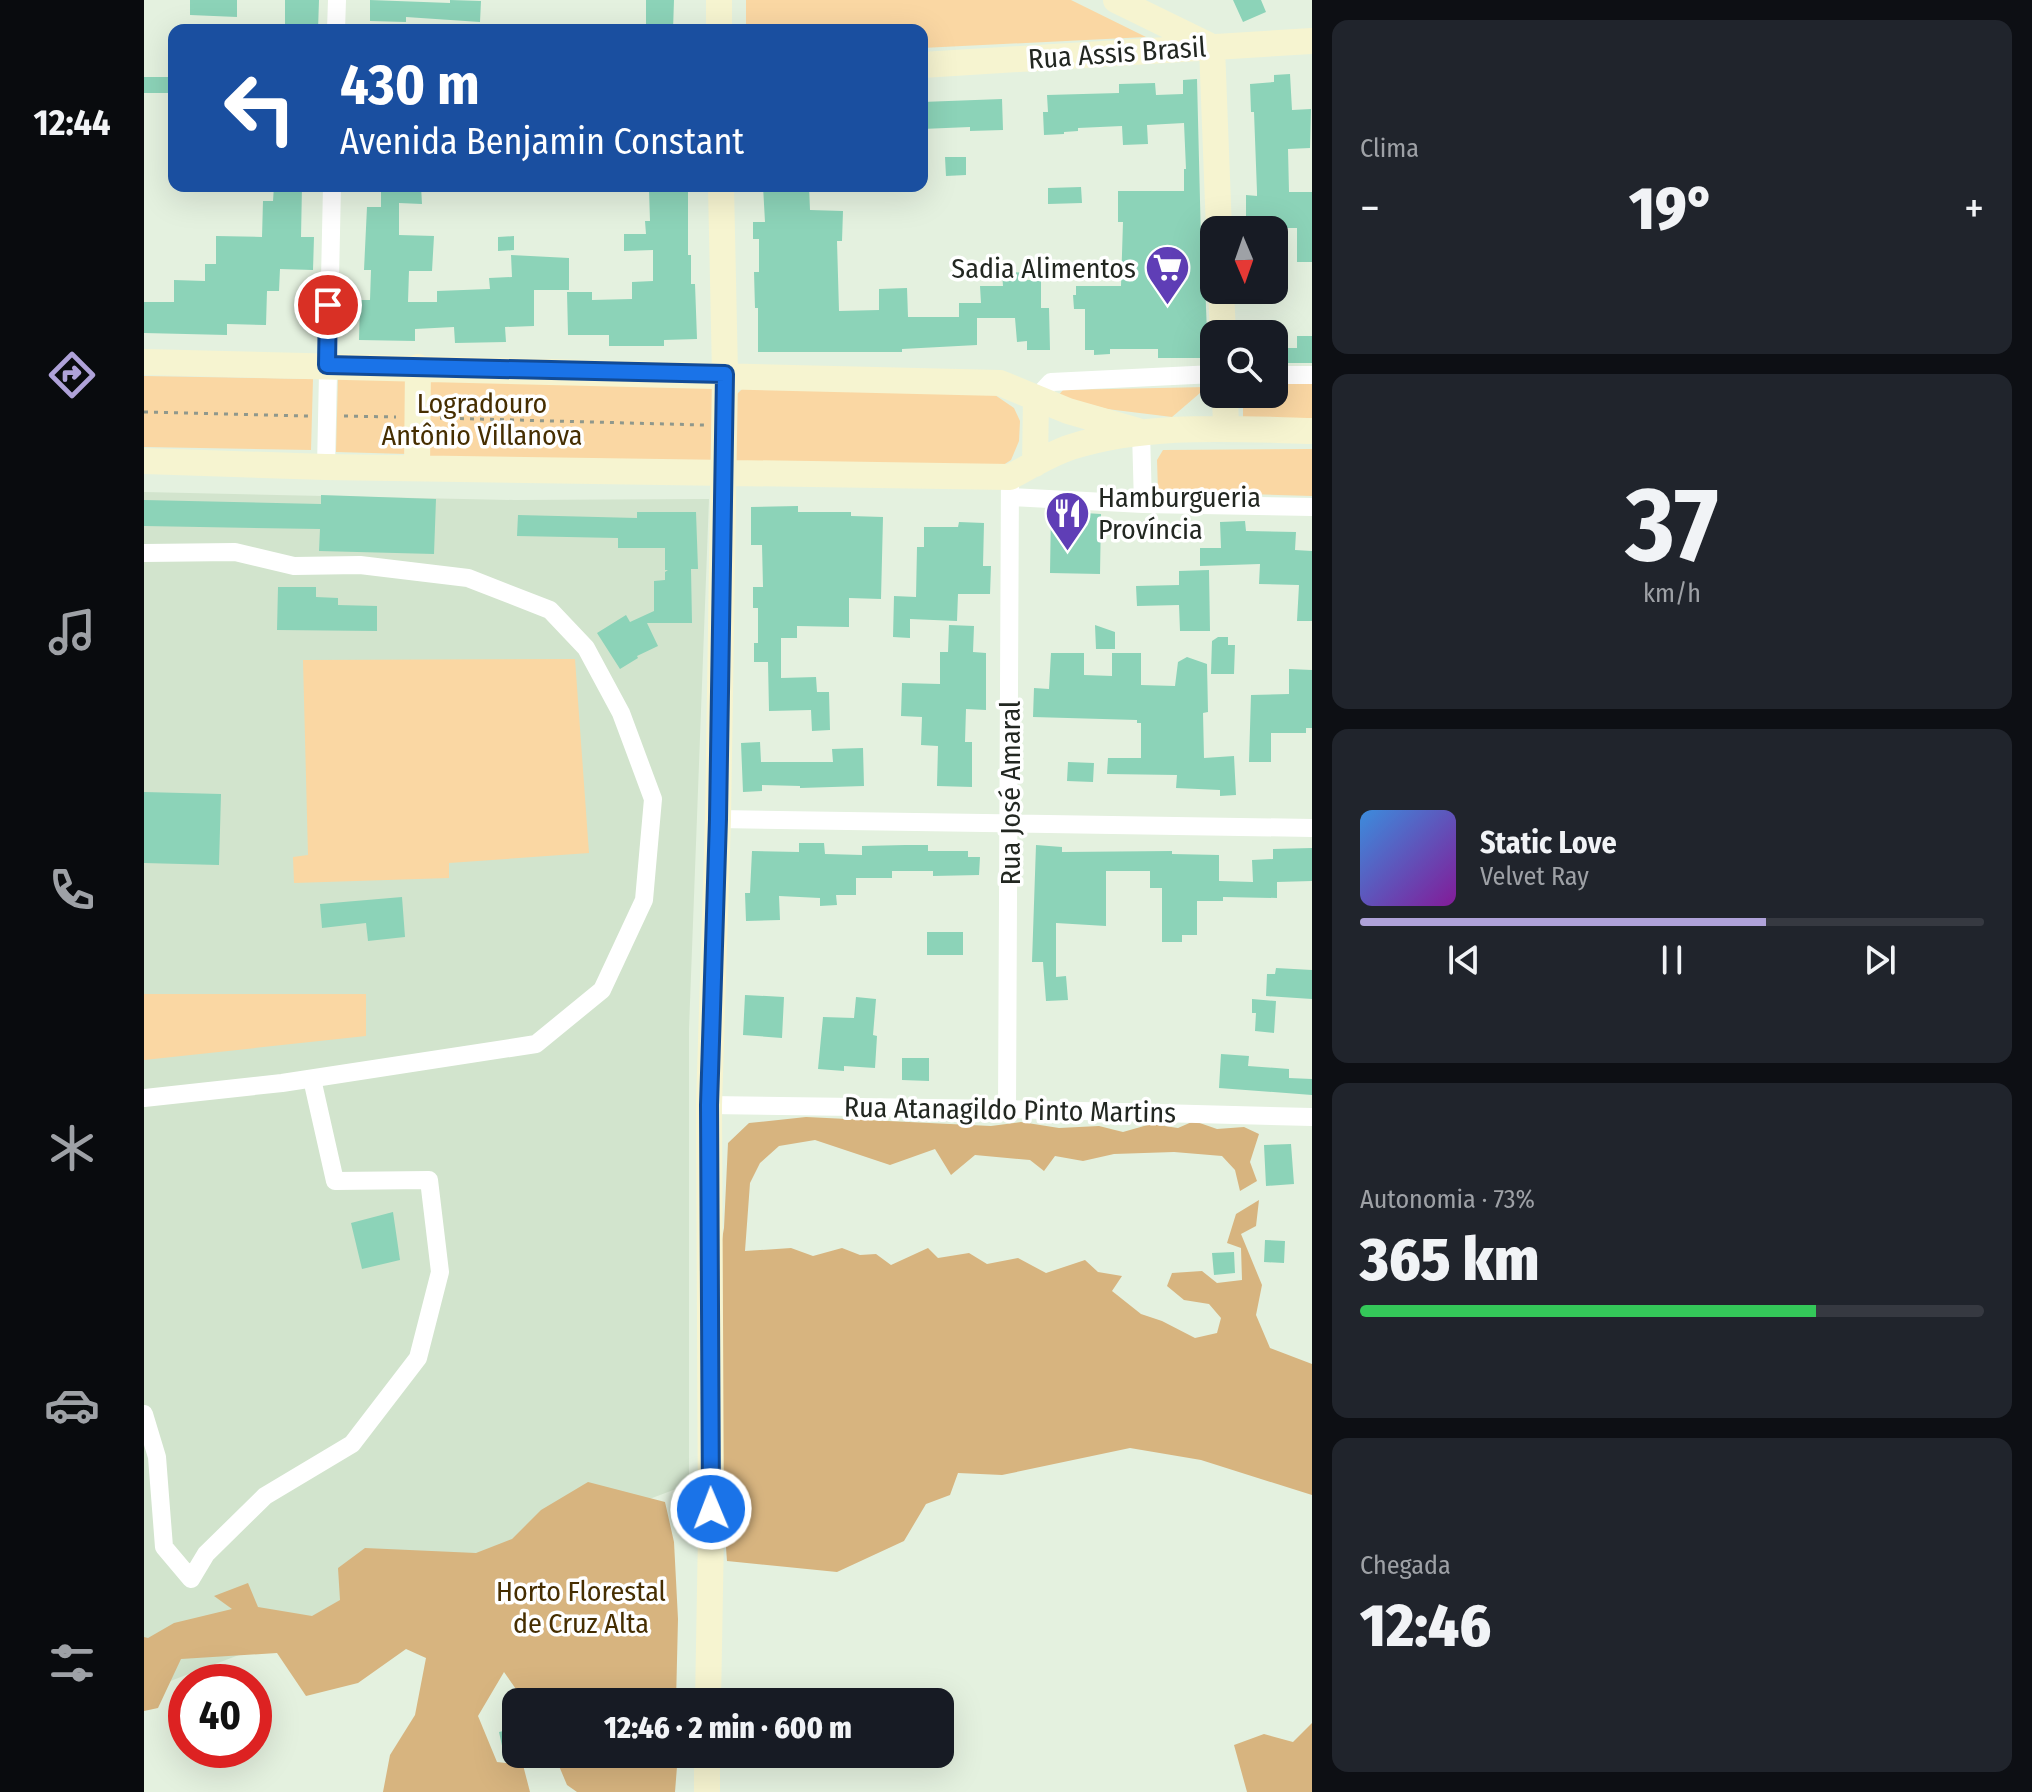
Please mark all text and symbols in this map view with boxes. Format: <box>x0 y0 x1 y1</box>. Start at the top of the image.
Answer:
street label: Rua Assis Brasil <box>1027 30 1207 76</box>
text: 430 m <box>340 52 480 119</box>
icon: left <box>208 56 312 160</box>
text: 12:44 <box>34 101 110 145</box>
text: Avenida Benjamin Constant <box>340 120 744 164</box>
text: Clima <box>1360 133 1419 164</box>
text: 19° <box>1629 173 1715 245</box>
text: − <box>1360 182 1380 235</box>
text: + <box>1964 182 1984 235</box>
north arrow <box>1200 216 1288 304</box>
map controls <box>1200 216 1288 408</box>
supermarket icon: Sadia Alimentos <box>1143 244 1191 307</box>
place label: Sadia Alimentos <box>951 252 1136 285</box>
pin <box>294 271 362 339</box>
icon: arrive <box>306 283 350 327</box>
button: search <box>1200 320 1288 408</box>
icon: directions <box>44 347 100 403</box>
park label: Logradouro Antônio Villanova <box>382 387 582 452</box>
text: 37 <box>1626 463 1718 588</box>
place label: Hamburgueria Província <box>1098 481 1261 546</box>
restaurant icon: Hamburgueria Província <box>1043 489 1091 552</box>
text: km/h <box>1643 578 1701 609</box>
icon: music <box>44 604 100 660</box>
street label: Rua José Amaral <box>994 701 1027 885</box>
text: Static Love <box>1480 825 1617 861</box>
text: Velvet Ray <box>1480 861 1589 892</box>
icon: phone <box>44 862 100 918</box>
icon: previous <box>1442 938 1486 982</box>
icon: pause <box>1650 938 1694 982</box>
icon: next <box>1858 938 1902 982</box>
street label: Rua Atanagildo Pinto Martins <box>844 1091 1176 1129</box>
icon: climate <box>44 1120 100 1176</box>
text: Autonomia · 73% <box>1360 1184 1535 1215</box>
text: 365 km <box>1360 1224 1539 1296</box>
icon: car <box>44 1377 100 1433</box>
position arrow <box>669 1467 753 1551</box>
text: Chegada <box>1360 1550 1451 1581</box>
park label: Horto Florestal de Cruz Alta <box>496 1575 666 1640</box>
text: 12:46 <box>1360 1590 1491 1662</box>
icon: filters <box>44 1635 100 1691</box>
speed limit sign: 40 <box>168 1664 272 1768</box>
text: 12:46 · 2 min · 600 m <box>604 1710 852 1746</box>

